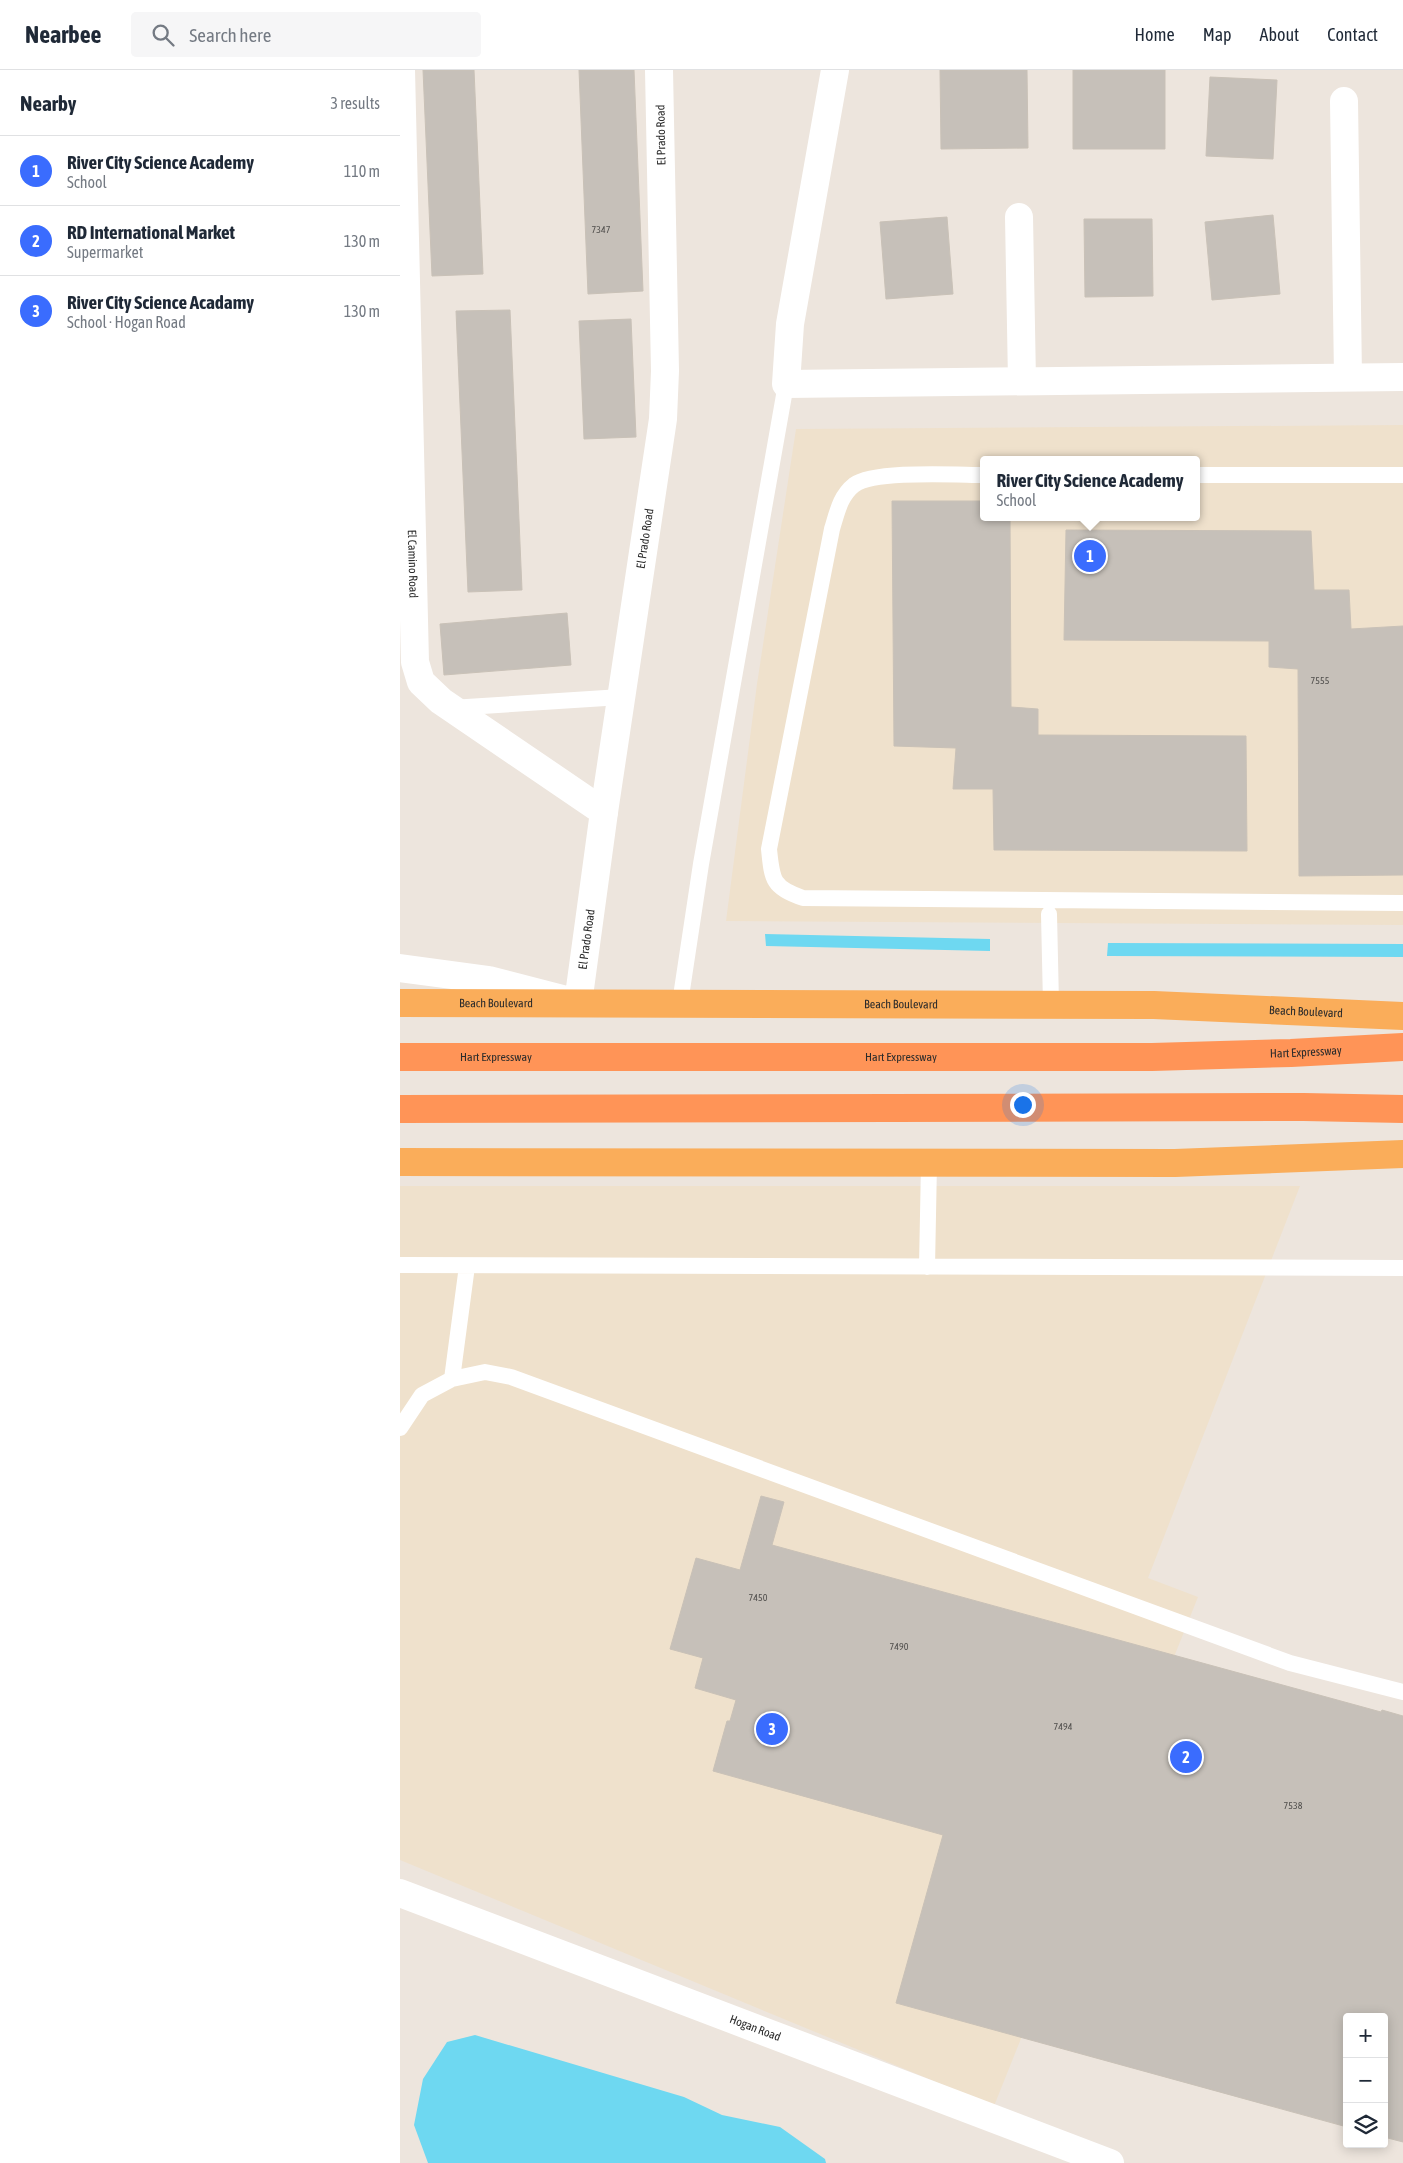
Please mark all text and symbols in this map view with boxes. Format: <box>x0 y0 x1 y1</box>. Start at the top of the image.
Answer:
search box <box>131 12 481 57</box>
text: Nearbee <box>25 21 101 48</box>
icon: search <box>149 21 177 49</box>
text: Search here <box>189 24 271 46</box>
text: Home <box>1135 24 1175 45</box>
text: Map <box>1203 24 1232 45</box>
text: About <box>1260 24 1299 45</box>
text: Contact <box>1327 24 1378 45</box>
text: Nearby <box>20 91 76 115</box>
text: 3 results <box>330 94 380 112</box>
street label: El Prado Road <box>653 105 669 165</box>
text: River City Science Academy <box>67 151 254 173</box>
text: 1 <box>32 162 40 180</box>
text: 110 m <box>344 162 380 180</box>
text: School <box>67 173 107 191</box>
text: RD International Market <box>67 221 235 243</box>
house number: 7347 <box>592 224 611 235</box>
text: 2 <box>32 232 40 250</box>
text: 130 m <box>344 232 380 250</box>
text: Supermarket <box>67 243 143 261</box>
text: River City Science Acadamy <box>67 291 254 313</box>
text: 3 <box>32 302 40 320</box>
text: 130 m <box>344 302 380 320</box>
text: School · Hogan Road <box>67 313 186 331</box>
popup <box>980 456 1200 521</box>
text: River City Science Academy <box>997 469 1183 491</box>
text: School <box>997 491 1036 509</box>
street label: El Prado Road <box>634 507 656 570</box>
street label: El Camino Road <box>405 529 420 598</box>
pin: 1 <box>1074 537 1106 575</box>
house number: 7555 <box>1311 675 1330 686</box>
street label: El Prado Road <box>576 908 598 970</box>
street label: Beach Boulevard <box>459 996 533 1010</box>
street label: Beach Boulevard <box>864 997 938 1011</box>
street label: Beach Boulevard <box>1269 1003 1343 1020</box>
street label: Hart Expressway <box>1270 1043 1342 1061</box>
street label: Hart Expressway <box>460 1050 532 1064</box>
street label: Hart Expressway <box>865 1050 937 1064</box>
your location <box>1010 1092 1036 1118</box>
house number: 7450 <box>749 1592 768 1603</box>
house number: 7490 <box>890 1641 909 1652</box>
pin: 3 <box>756 1710 788 1748</box>
house number: 7494 <box>1054 1721 1073 1732</box>
pin: 2 <box>1170 1738 1202 1776</box>
house number: 7538 <box>1284 1800 1303 1811</box>
street label: Hogan Road <box>728 2012 783 2044</box>
map controls <box>1343 2013 1388 2148</box>
button: + <box>1343 2013 1388 2058</box>
button: − <box>1343 2058 1388 2103</box>
button: layers <box>1343 2103 1388 2148</box>

